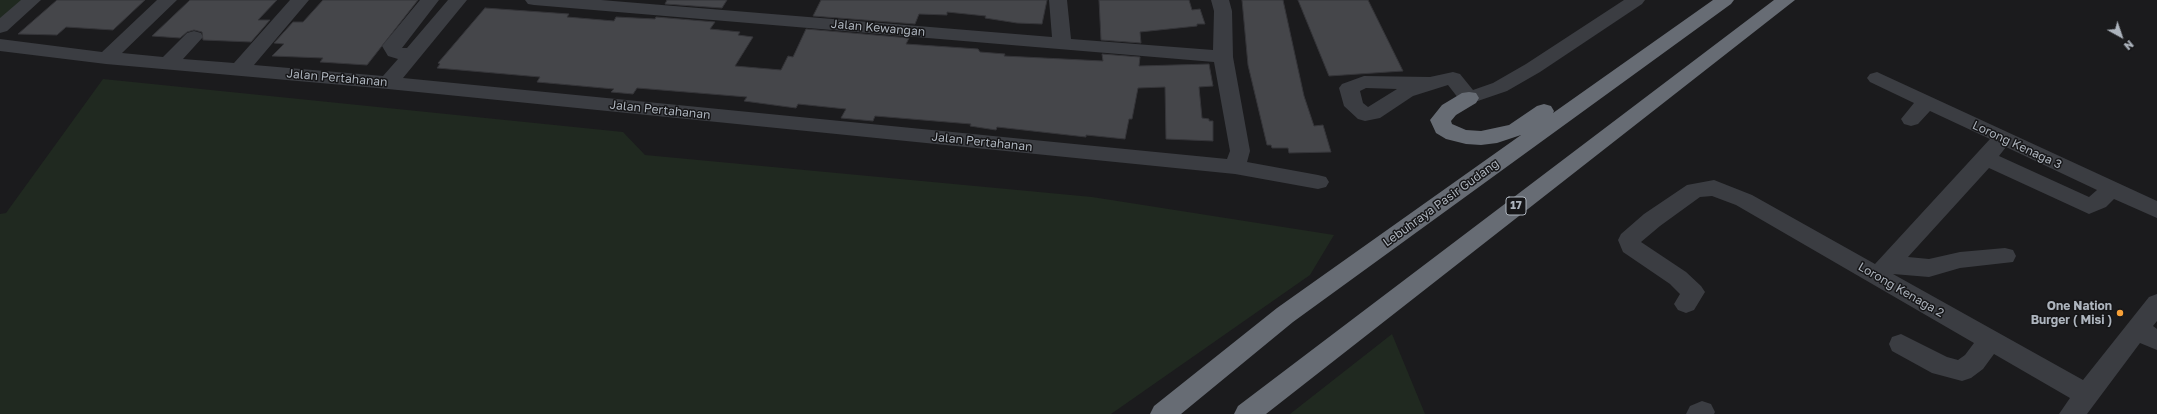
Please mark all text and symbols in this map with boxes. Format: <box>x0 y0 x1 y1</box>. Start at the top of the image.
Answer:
north arrow <box>2101 16 2141 56</box>
street label: Jalan Kewangan <box>830 17 926 39</box>
text: N <box>2122 38 2136 53</box>
street label: Jalan Pertahanan <box>286 66 388 90</box>
street label: Jalan Pertahanan <box>609 98 711 122</box>
street label: Lorong Kenaga 3 <box>1970 118 2064 172</box>
street label: Jalan Pertahanan <box>931 130 1033 154</box>
street label: Lebuhraya Pasir Gudang <box>1380 156 1502 250</box>
road number: 17 <box>1506 197 1526 215</box>
street label: Lorong Kenaga 2 <box>1856 260 1946 320</box>
place label: One Nation Burger ( Misi ) <box>2031 299 2112 327</box>
marker: One Nation Burger ( Misi ) <box>2115 308 2125 318</box>

